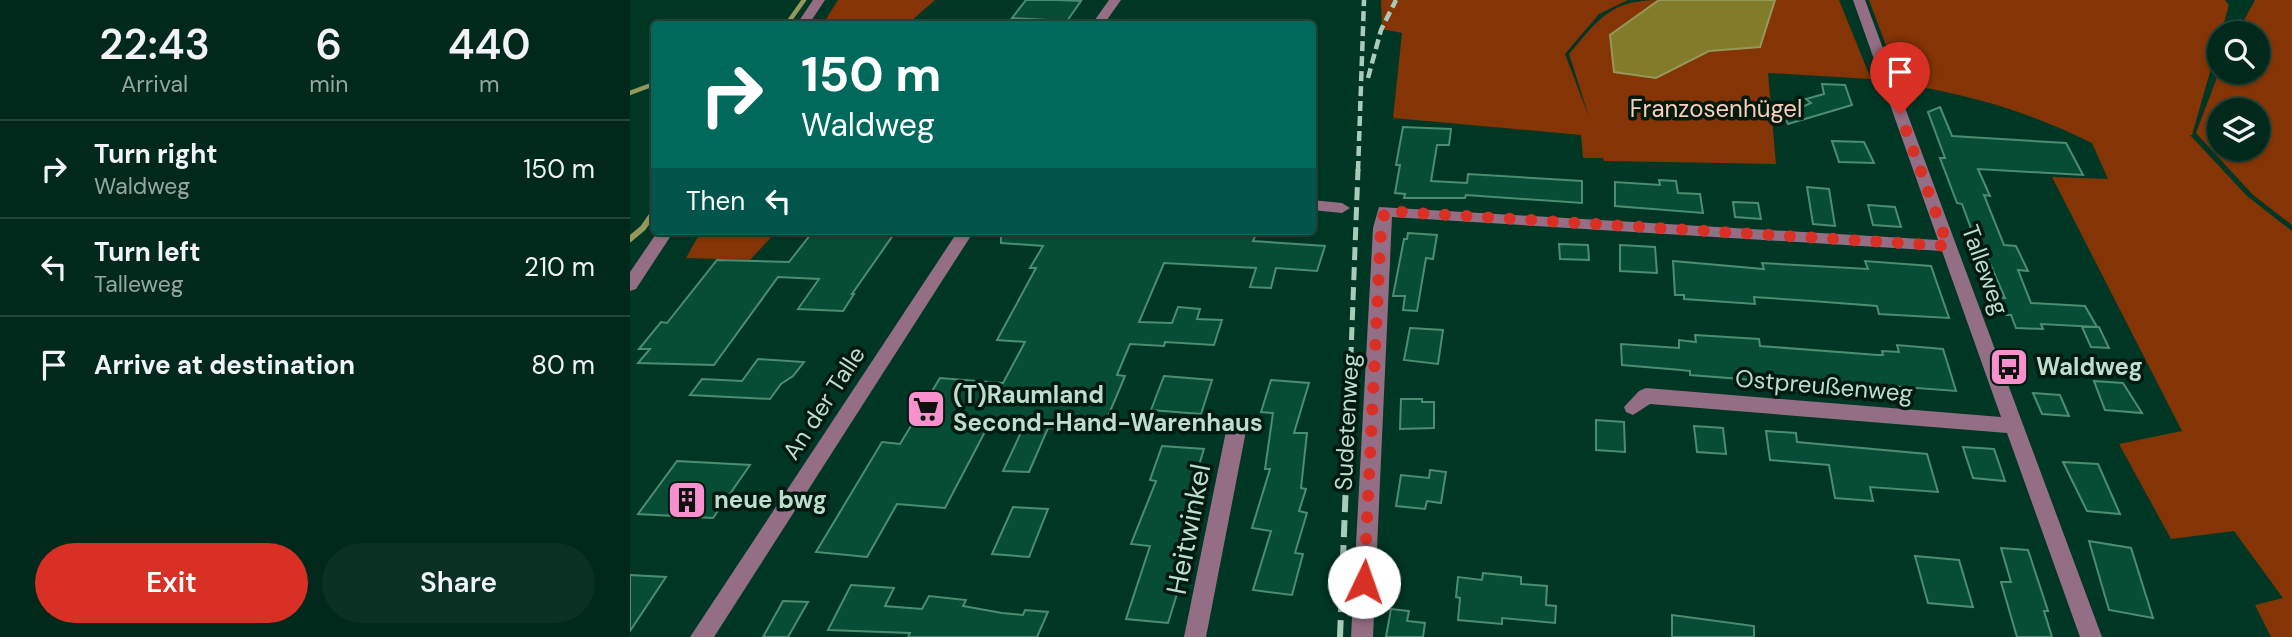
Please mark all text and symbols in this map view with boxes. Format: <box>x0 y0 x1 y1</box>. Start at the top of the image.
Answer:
text: 22:43 <box>99 17 210 72</box>
text: 6 <box>315 17 342 72</box>
text: 440 <box>448 17 531 72</box>
map controls <box>2207 21 2270 161</box>
button: search <box>2207 21 2270 84</box>
text: 150 m <box>801 42 941 106</box>
pin <box>1870 42 1930 114</box>
icon: right <box>686 49 777 140</box>
icon: arrive <box>1881 53 1919 91</box>
text: Arrival <box>121 69 188 99</box>
text: min <box>309 69 348 99</box>
text: m <box>479 69 499 99</box>
park label: Franzosenhügel <box>1630 93 1802 124</box>
button: layers <box>2207 98 2270 161</box>
text: Waldweg <box>801 104 935 146</box>
text: Turn right <box>94 137 218 171</box>
icon: right <box>35 150 73 188</box>
text: 150 m <box>523 152 595 186</box>
text: Waldweg <box>94 171 190 201</box>
icon: left <box>759 182 797 220</box>
text: Then <box>686 184 745 218</box>
street label: Talleweg <box>1955 221 2016 319</box>
text: Turn left <box>94 235 201 269</box>
icon: left <box>35 248 73 286</box>
text: 210 m <box>524 250 595 284</box>
text: Talleweg <box>94 269 184 299</box>
street label: An der Talle <box>775 340 872 465</box>
icon: arrive <box>35 346 73 384</box>
bus stop icon: Waldweg <box>1988 346 2030 388</box>
text: Arrive at destination <box>94 348 355 382</box>
text: 80 m <box>531 348 595 382</box>
place label: Waldweg <box>2036 351 2143 382</box>
street label: Sudetenweg <box>1327 353 1366 491</box>
street label: Ostpreußenweg <box>1734 362 1914 409</box>
place label: (T)Raumland Second-Hand-Warenhaus <box>953 379 1263 438</box>
supermarket icon: (T)Raumland Second-Hand-Warenhaus <box>905 388 947 430</box>
street label: Heitwinkel <box>1158 461 1219 597</box>
building icon: neue bwg <box>666 479 708 521</box>
place label: neue bwg <box>714 484 827 515</box>
button: Exit <box>35 543 308 623</box>
button: Share <box>322 543 595 623</box>
position arrow <box>1327 545 1401 619</box>

